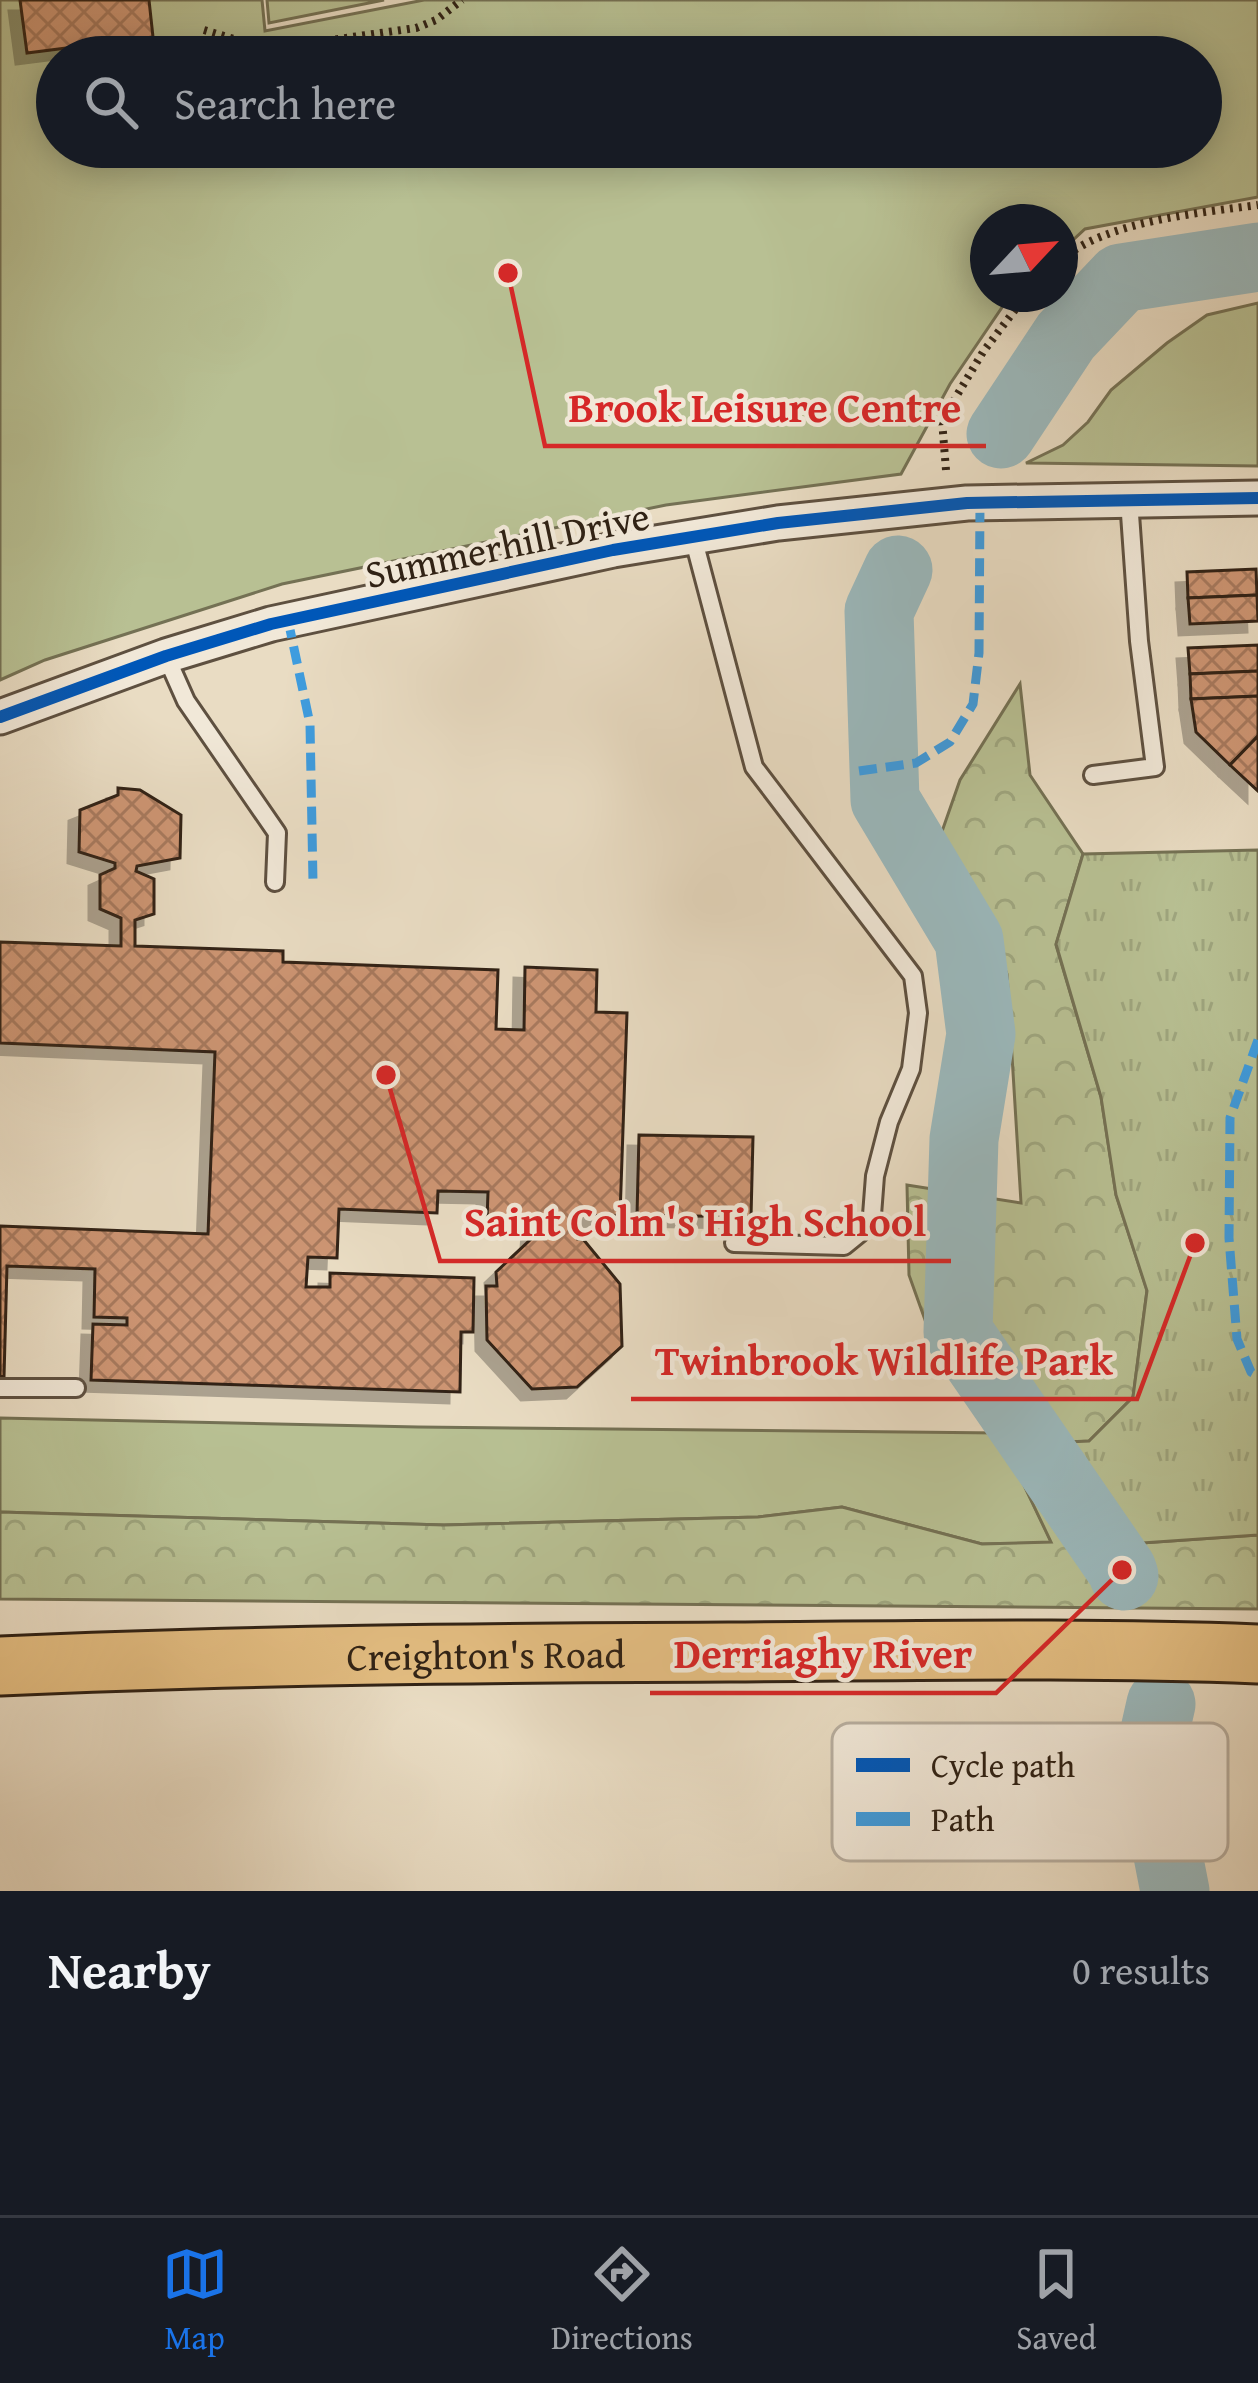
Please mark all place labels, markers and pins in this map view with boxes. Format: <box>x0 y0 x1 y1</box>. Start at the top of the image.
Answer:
callout: Brook Leisure Centre <box>545 368 986 446</box>
callout: Saint Colm's High School <box>440 1183 951 1261</box>
callout: Twinbrook Wildlife Park <box>631 1321 1137 1399</box>
callout: Derriaghy River <box>650 1615 996 1693</box>

